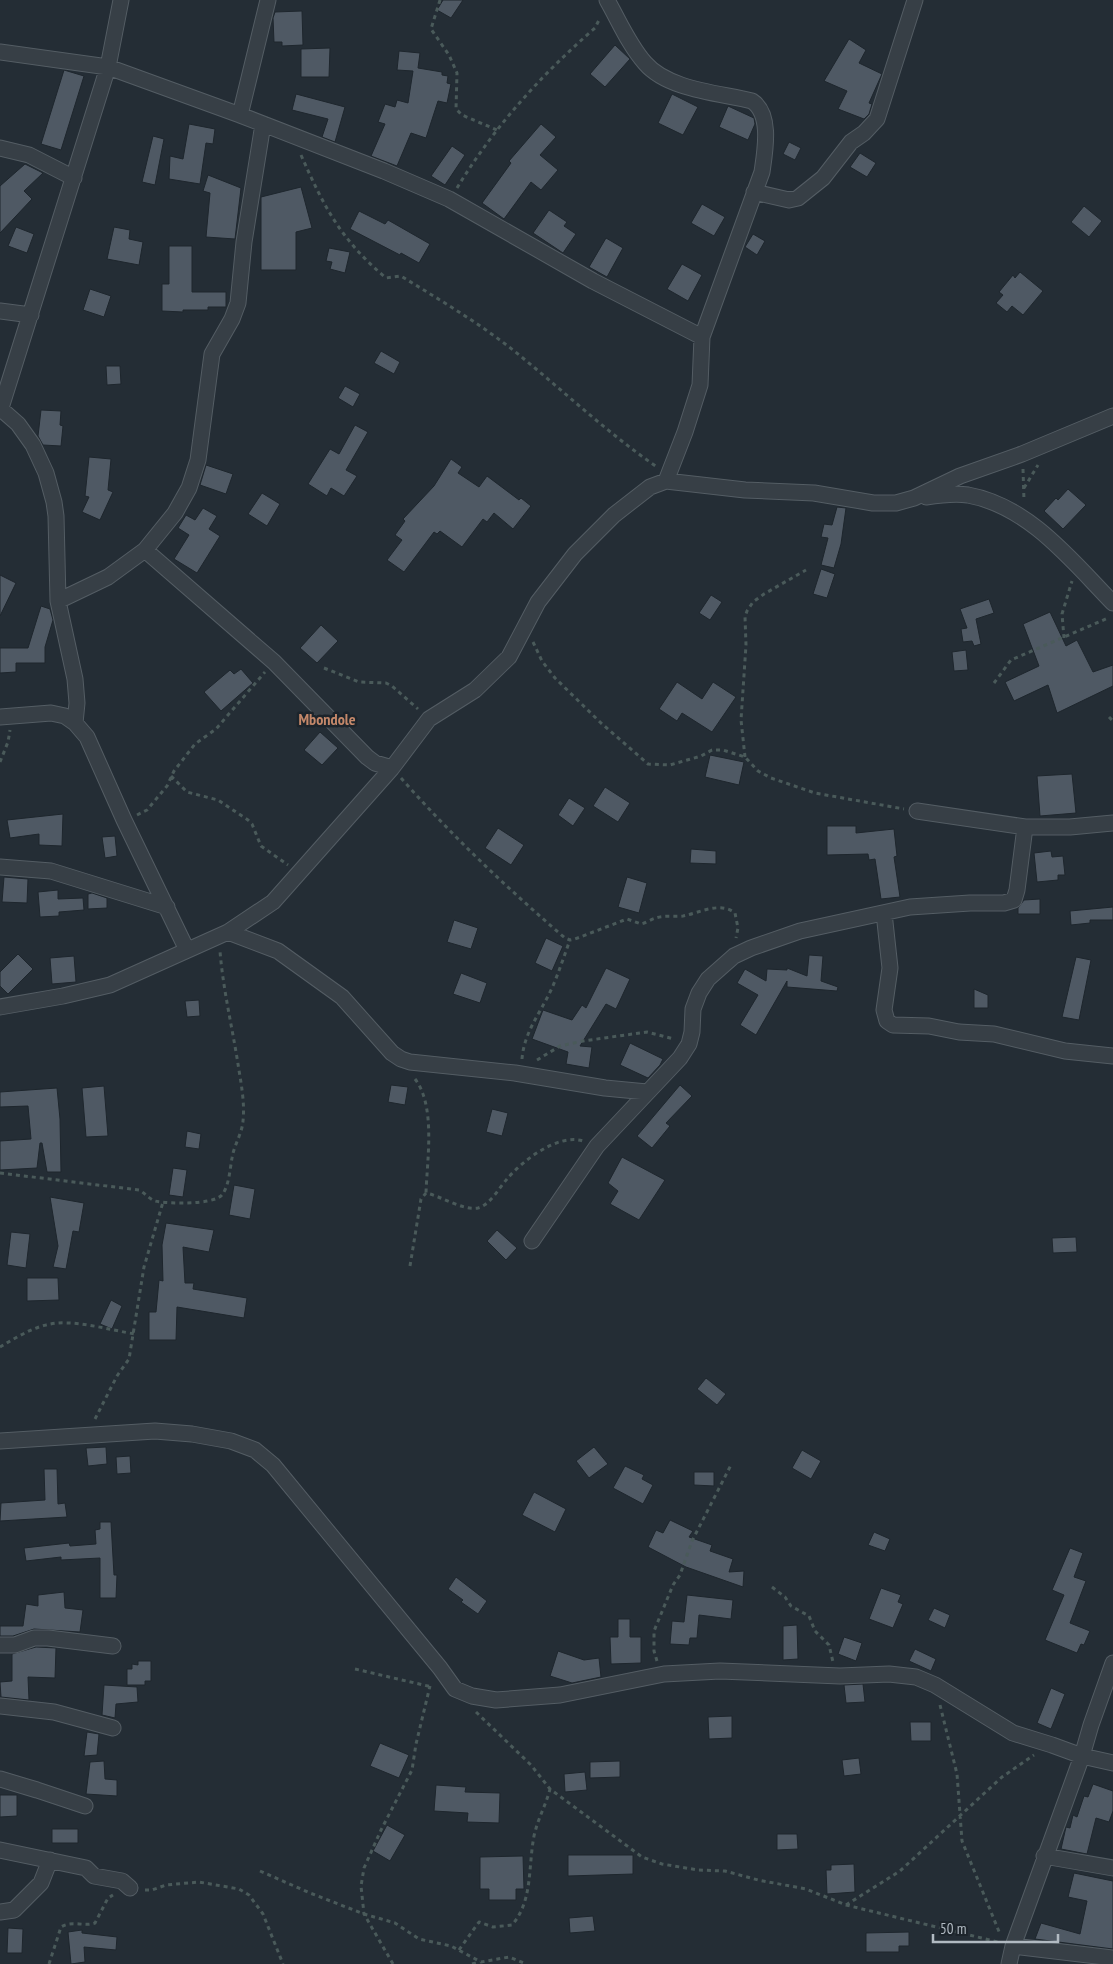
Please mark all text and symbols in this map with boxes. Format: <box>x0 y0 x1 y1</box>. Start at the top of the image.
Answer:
district label: Mbondole <box>299 709 356 729</box>
scale bar <box>933 1912 1058 1944</box>
text: 50 m <box>940 1919 966 1938</box>

